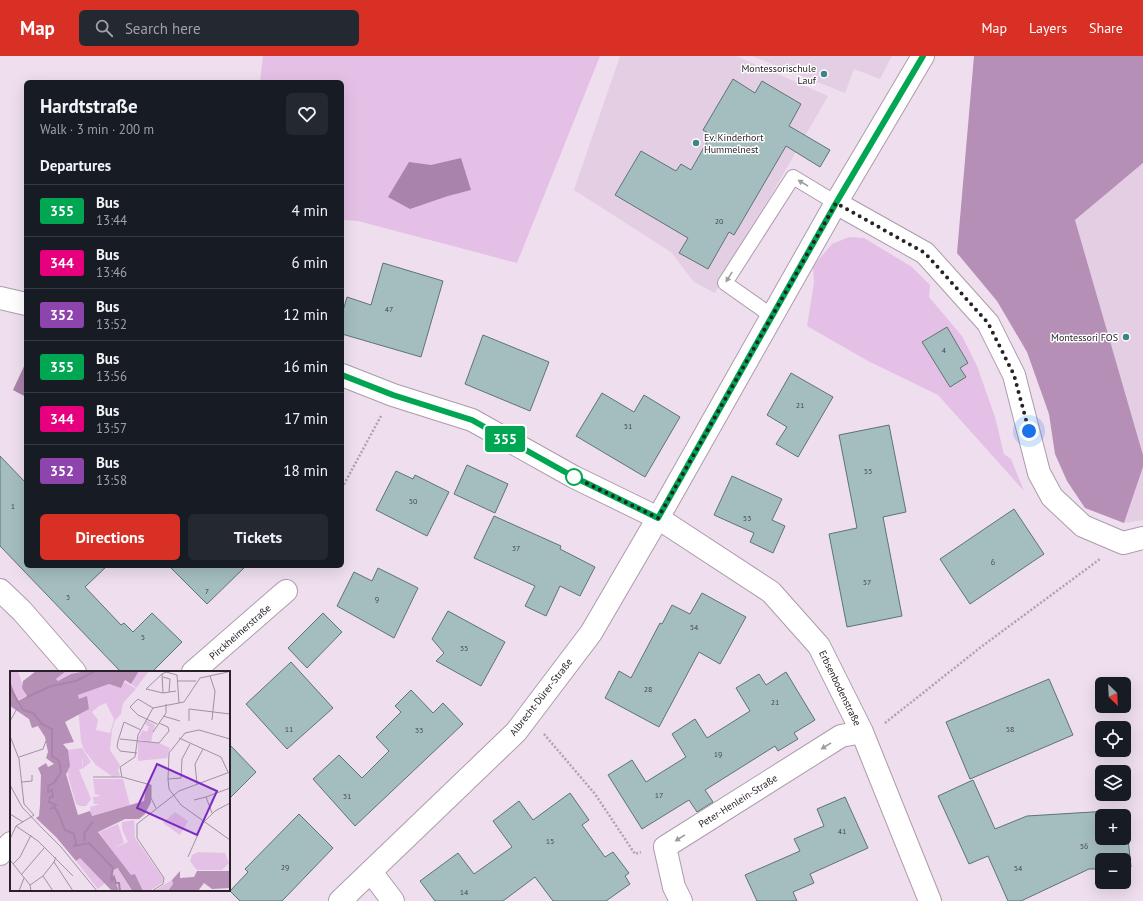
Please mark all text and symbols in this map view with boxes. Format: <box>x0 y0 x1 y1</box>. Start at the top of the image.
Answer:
search box <box>79 10 359 46</box>
text: Map <box>20 16 55 40</box>
icon: search <box>93 17 115 39</box>
text: Search here <box>125 19 201 38</box>
text: Map <box>981 19 1007 37</box>
text: Layers <box>1029 19 1067 37</box>
text: Share <box>1089 19 1123 37</box>
place label: Montessorischule Lauf <box>741 62 817 87</box>
marker: Montessorischule Lauf <box>819 69 829 79</box>
button: heart <box>286 93 328 135</box>
text: Hardtstraße <box>40 94 138 118</box>
text: Walk · 3 min · 200 m <box>40 121 154 138</box>
place label: Ev. Kinderhort Hummelnest <box>704 131 764 156</box>
marker: Ev. Kinderhort Hummelnest <box>691 138 701 148</box>
text: Departures <box>40 156 111 175</box>
one-way arrow <box>797 179 809 186</box>
text: Bus <box>96 193 119 212</box>
text: 4 min <box>291 201 328 220</box>
text: 355 <box>50 202 74 220</box>
text: 13:44 <box>96 212 127 229</box>
house number: 20 <box>715 216 724 226</box>
text: Bus <box>96 245 119 264</box>
text: 6 min <box>291 253 328 272</box>
text: 344 <box>50 254 74 272</box>
text: 13:46 <box>96 264 127 281</box>
one-way arrow <box>726 271 733 283</box>
text: Bus <box>96 297 119 316</box>
house number: 47 <box>385 304 393 314</box>
text: 12 min <box>283 305 328 324</box>
text: 352 <box>50 306 74 324</box>
text: 13:52 <box>96 316 127 333</box>
place label: Montessori FOS <box>1051 331 1118 344</box>
marker: Montessori FOS <box>1121 332 1131 342</box>
house number: 4 <box>942 345 947 355</box>
text: Bus <box>96 349 119 368</box>
text: 16 min <box>283 357 328 376</box>
text: 355 <box>50 358 74 376</box>
text: 13:56 <box>96 368 127 385</box>
house number: 21 <box>796 400 804 410</box>
text: Bus <box>96 401 119 420</box>
text: 17 min <box>284 409 328 428</box>
text: 344 <box>50 410 74 428</box>
text: 13:57 <box>96 420 127 437</box>
house number: 51 <box>624 421 632 431</box>
your location <box>1019 421 1039 441</box>
line badge: 355 <box>482 426 528 452</box>
text: 355 <box>493 430 517 448</box>
text: Bus <box>96 453 119 472</box>
text: 18 min <box>283 461 328 480</box>
text: 352 <box>50 462 74 480</box>
house number: 55 <box>864 466 872 476</box>
unlabelled marker <box>565 468 583 486</box>
text: 13:58 <box>96 472 127 489</box>
house number: 50 <box>409 496 418 506</box>
house number: 1 <box>11 501 15 511</box>
house number: 53 <box>743 513 751 523</box>
button: Directions <box>40 514 180 560</box>
button: Tickets <box>188 514 328 560</box>
house number: 37 <box>512 543 520 553</box>
house number: 6 <box>991 557 995 567</box>
house number: 57 <box>863 577 871 587</box>
house number: 7 <box>205 586 209 596</box>
house number: 3 <box>66 592 70 602</box>
house number: 9 <box>375 594 379 604</box>
street label: Pirckheimerstraße <box>206 602 274 662</box>
house number: 54 <box>690 622 699 632</box>
house number: 5 <box>141 632 145 642</box>
house number: 35 <box>460 643 468 653</box>
street label: Erbsenbodenstraße <box>816 648 864 728</box>
street label: Albrecht-Dürer-Straße <box>507 656 575 738</box>
inset map <box>10 671 230 891</box>
north arrow <box>1095 677 1131 713</box>
map controls <box>1095 677 1131 889</box>
house number: 28 <box>644 684 652 694</box>
house number: 21 <box>771 697 779 707</box>
button: locate <box>1095 721 1131 757</box>
house number: 11 <box>285 724 293 734</box>
house number: 58 <box>1006 724 1014 734</box>
house number: 33 <box>415 725 423 735</box>
one-way arrow <box>820 742 832 749</box>
house number: 19 <box>714 749 722 759</box>
button: layers <box>1095 765 1131 801</box>
street label: Peter-Henlein-Straße <box>696 771 780 831</box>
house number: 17 <box>655 790 663 800</box>
house number: 31 <box>343 791 351 801</box>
button: + <box>1095 809 1131 845</box>
house number: 41 <box>838 826 846 836</box>
one-way arrow <box>674 834 686 841</box>
house number: 15 <box>546 836 554 846</box>
house number: 56 <box>1080 841 1088 851</box>
button: − <box>1095 853 1131 889</box>
house number: 29 <box>281 862 289 872</box>
house number: 54 <box>1014 863 1023 873</box>
house number: 14 <box>460 887 469 897</box>

